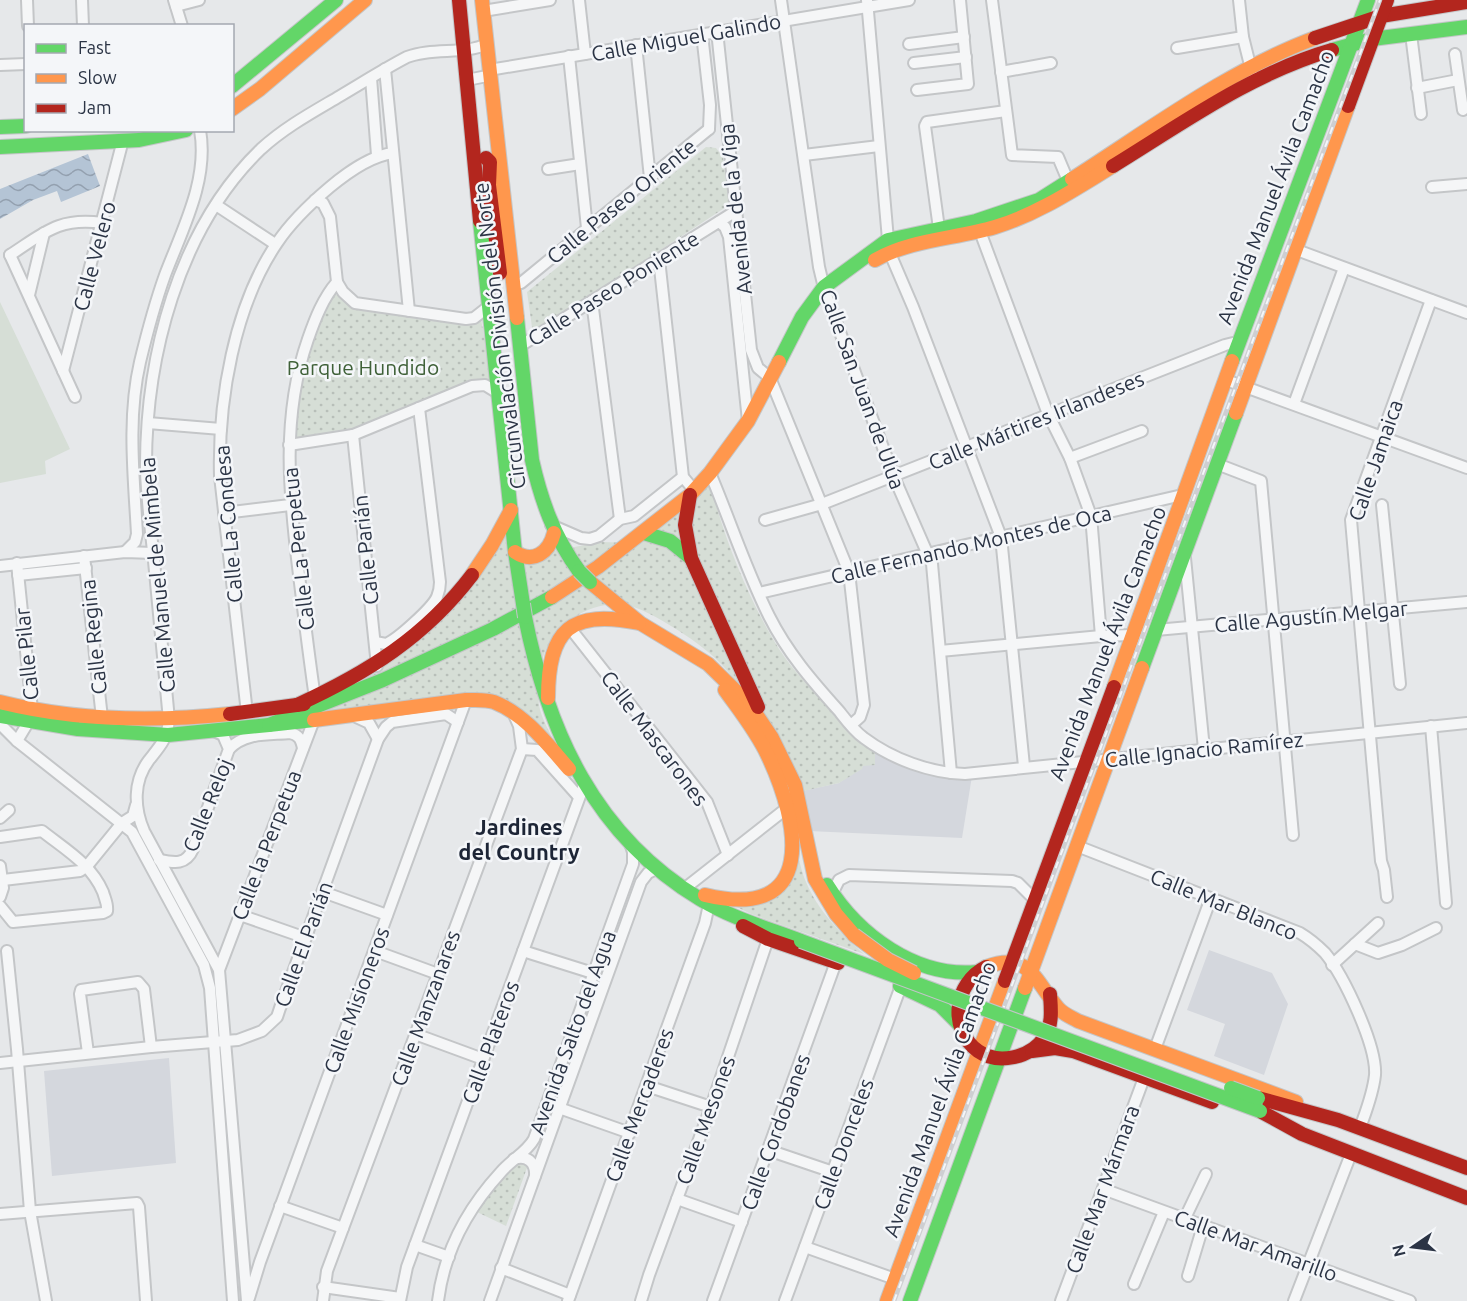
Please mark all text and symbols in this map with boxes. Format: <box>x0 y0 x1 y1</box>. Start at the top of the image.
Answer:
street label: Calle Miguel Galindo <box>589 8 783 66</box>
legend <box>24 24 234 132</box>
text: Fast <box>78 37 111 57</box>
street label: Avenida Manuel Ávila Camacho <box>1212 47 1338 327</box>
text: Slow <box>78 67 117 87</box>
text: Jam <box>78 97 112 117</box>
street label: Avenida de la Viga <box>714 122 756 296</box>
street label: Calle Paseo Oriente <box>542 134 700 268</box>
street label: Circunvalación División del Norte <box>468 181 530 491</box>
street label: Calle Velero <box>68 199 120 313</box>
street label: Calle Paseo Poniente <box>523 226 703 350</box>
street label: Calle San Juan de Ulúa <box>816 286 910 492</box>
park label: Parque Hundido <box>287 355 439 379</box>
street label: Calle Mártires Irlandeses <box>925 366 1147 474</box>
street label: Calle Jamaica <box>1343 396 1407 524</box>
street label: Calle La Condesa <box>209 444 247 604</box>
street label: Calle Manuel de Mimbela <box>135 456 179 694</box>
street label: Calle La Perpetua <box>277 466 319 632</box>
street label: Calle Parián <box>347 494 383 606</box>
street label: Calle Fernando Montes de Oca <box>828 500 1114 588</box>
street label: Avenida Manuel Ávila Camacho <box>1044 503 1170 783</box>
street label: Calle Regina <box>75 578 111 696</box>
street label: Calle Agustín Melgar <box>1213 596 1409 636</box>
street label: Calle Pilar <box>9 606 43 702</box>
street label: Calle Mascarones <box>596 666 714 810</box>
street label: Calle Ignacio Ramírez <box>1104 727 1304 771</box>
street label: Calle Reloj <box>177 755 237 855</box>
street label: Calle la Perpetua <box>226 767 306 923</box>
district label: Jardines del Country <box>458 814 580 864</box>
street label: Calle Mar Blanco <box>1147 864 1301 944</box>
street label: Calle El Parián <box>269 878 337 1010</box>
street label: Calle Misioneros <box>318 924 394 1076</box>
street label: Calle Manzanares <box>386 927 464 1089</box>
street label: Avenida Salto del Agua <box>524 927 620 1137</box>
street label: Avenida Manuel Ávila Camacho <box>878 958 1000 1240</box>
street label: Calle Plateros <box>457 977 523 1107</box>
street label: Calle Mercaderes <box>600 1025 678 1185</box>
street label: Calle Cordobanes <box>736 1051 814 1213</box>
street label: Calle Mesones <box>671 1052 739 1188</box>
street label: Calle Donceles <box>808 1075 878 1213</box>
street label: Calle Mar Mármara <box>1060 1101 1144 1277</box>
street label: Calle Mar Amarillo <box>1171 1204 1341 1286</box>
north arrow <box>1383 1217 1443 1277</box>
text: N <box>1388 1243 1409 1259</box>

